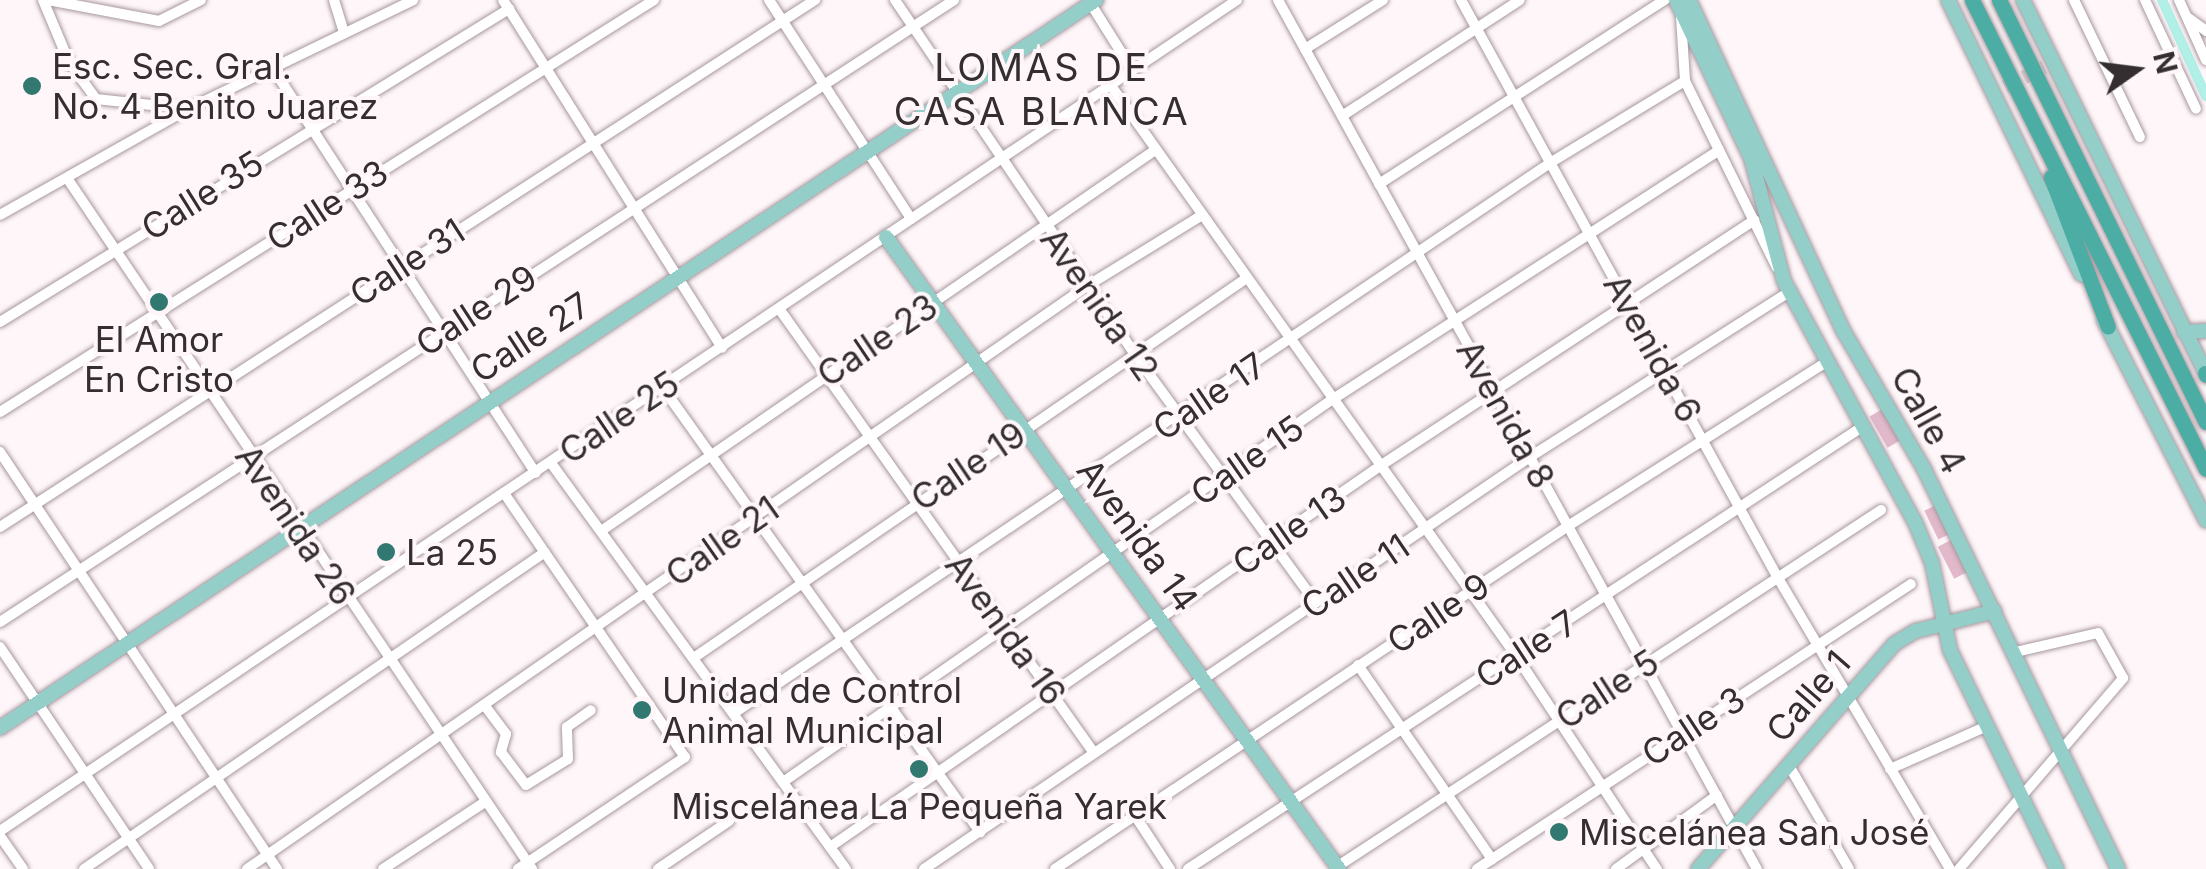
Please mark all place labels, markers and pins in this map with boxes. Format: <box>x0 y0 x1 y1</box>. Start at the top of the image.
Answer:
place label: Esc. Sec. Gral. No. 4 Benito Juarez <box>52 45 378 127</box>
marker: Esc. Sec. Gral. No. 4 Benito Juarez <box>21 75 43 97</box>
marker: El Amor En Cristo <box>148 291 170 313</box>
place label: El Amor En Cristo <box>84 318 234 400</box>
place label: La 25 <box>406 531 498 573</box>
marker: La 25 <box>375 541 397 563</box>
place label: Unidad de Control Animal Municipal <box>662 669 962 751</box>
marker: Unidad de Control Animal Municipal <box>631 699 653 721</box>
marker: Miscelánea La Pequeña Yarek <box>908 758 930 780</box>
place label: Miscelánea La Pequeña Yarek <box>671 785 1167 827</box>
place label: Miscelánea San José <box>1579 811 1929 853</box>
marker: Miscelánea San José <box>1548 821 1570 843</box>

